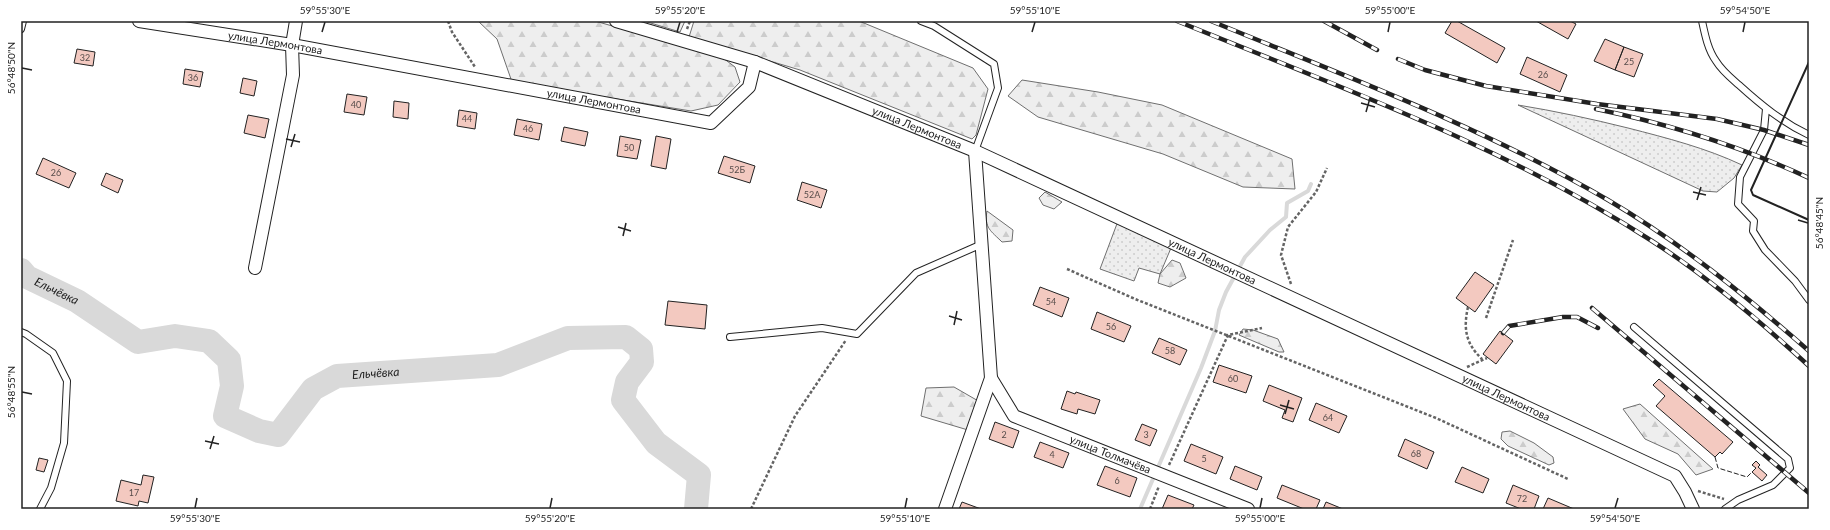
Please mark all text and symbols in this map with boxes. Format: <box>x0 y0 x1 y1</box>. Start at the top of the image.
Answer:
text: 59°55'30"E <box>300 4 350 16</box>
text: 59°55'20"E <box>655 4 705 16</box>
text: 59°55'10"E <box>1010 4 1060 16</box>
text: 59°55'00"E <box>1365 4 1415 16</box>
text: 59°54'50"E <box>1720 4 1770 16</box>
street label: улица Лермонтова <box>227 28 324 57</box>
text: 56°48'50"N <box>5 42 17 94</box>
house number: 32 <box>80 52 90 63</box>
house number: 25 <box>1624 56 1634 67</box>
house number: 26 <box>1538 69 1548 80</box>
house number: 36 <box>188 72 198 83</box>
street label: улица Лермонтова <box>546 86 642 116</box>
house number: 40 <box>351 99 361 110</box>
street label: улица Лермонтова <box>871 103 964 151</box>
house number: 44 <box>462 113 472 124</box>
house number: 46 <box>523 123 533 134</box>
house number: 50 <box>624 142 634 153</box>
house number: 52Б <box>729 164 745 175</box>
house number: 26 <box>51 167 61 178</box>
house number: 52А <box>804 189 821 200</box>
text: 56°48'45"N <box>1813 197 1825 249</box>
street label: улица Лермонтова <box>1166 235 1258 287</box>
water label: Ельчёвка <box>32 274 81 308</box>
house number: 54 <box>1046 296 1056 307</box>
house number: 56 <box>1106 321 1116 332</box>
house number: 58 <box>1165 345 1175 356</box>
water label: Ельчёвка <box>351 364 400 382</box>
text: 56°48'55"N <box>5 366 17 418</box>
street label: улица Лермонтова <box>1460 371 1552 423</box>
house number: 60 <box>1228 373 1238 384</box>
house number: 64 <box>1323 412 1333 423</box>
house number: 2 <box>1001 429 1007 440</box>
house number: 3 <box>1143 429 1149 440</box>
street label: улица Толмачёва <box>1068 432 1153 476</box>
house number: 68 <box>1411 448 1421 459</box>
house number: 4 <box>1049 449 1055 460</box>
house number: 5 <box>1201 453 1207 464</box>
house number: 6 <box>1114 475 1120 486</box>
house number: 17 <box>129 487 139 498</box>
house number: 72 <box>1517 493 1527 504</box>
text: 59°55'30"E <box>170 512 220 524</box>
text: 59°55'20"E <box>525 512 575 524</box>
text: 59°55'10"E <box>880 512 930 524</box>
text: 59°55'00"E <box>1235 512 1285 524</box>
text: 59°54'50"E <box>1590 512 1640 524</box>

